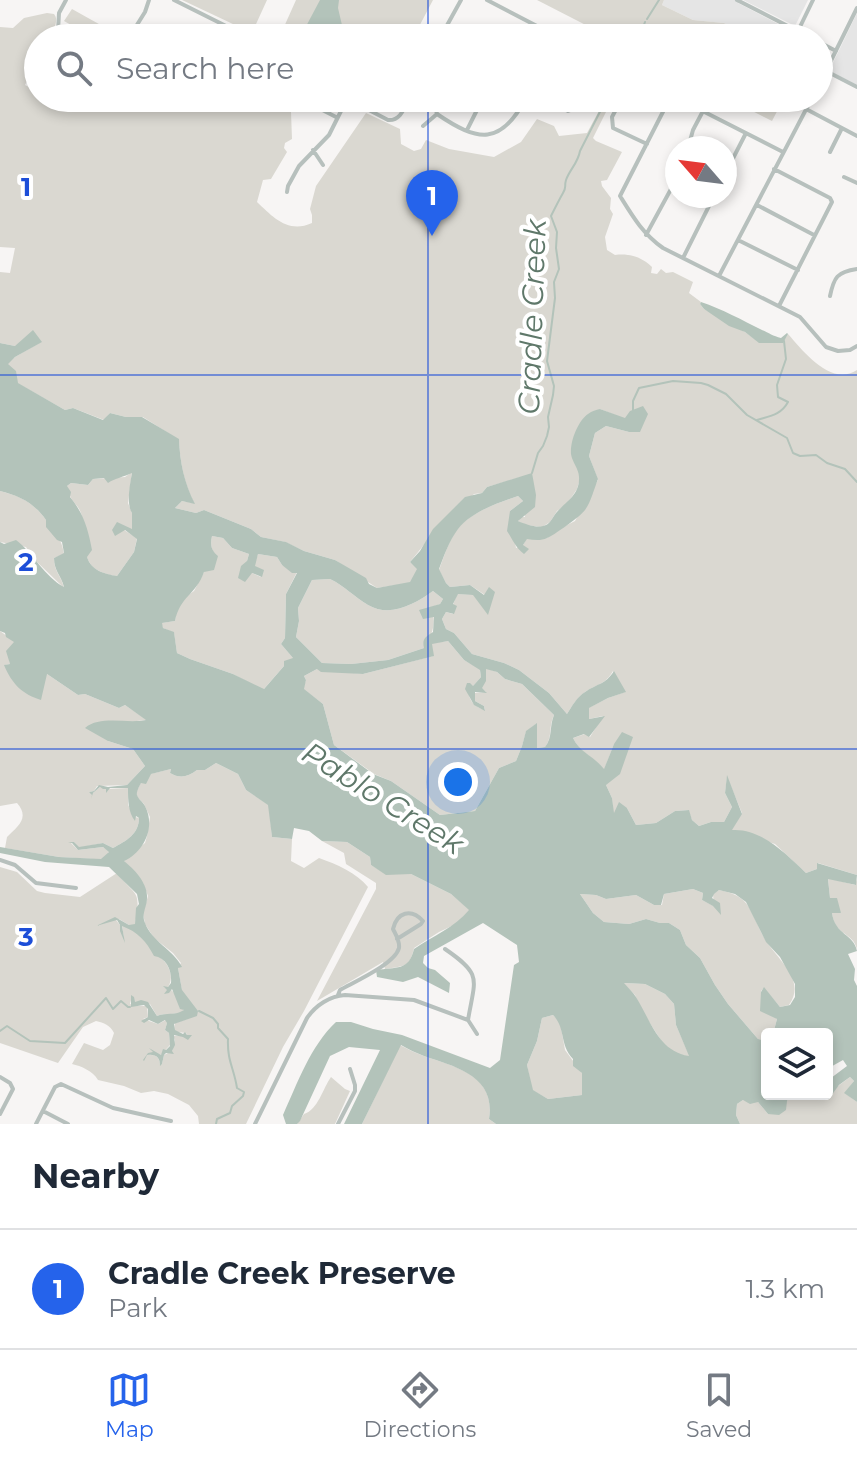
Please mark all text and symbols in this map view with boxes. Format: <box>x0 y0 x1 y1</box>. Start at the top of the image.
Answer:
search box <box>24 24 833 112</box>
icon: search <box>52 46 96 90</box>
text: Search here <box>116 50 294 87</box>
north arrow <box>665 136 737 208</box>
pin: 1 <box>406 170 458 236</box>
text: 1 <box>21 171 31 203</box>
water label: Cradle Creek <box>510 218 554 415</box>
text: 2 <box>18 546 34 578</box>
water label: Pablo Creek <box>295 734 472 863</box>
your location <box>438 762 478 802</box>
text: 3 <box>17 921 34 953</box>
map controls <box>761 1028 833 1100</box>
button: layers <box>761 1028 833 1100</box>
text: Nearby <box>32 1155 159 1197</box>
text: Cradle Creek Preserve <box>108 1255 456 1292</box>
text: 1 <box>53 1273 63 1305</box>
text: 1.3 km <box>745 1273 825 1305</box>
text: Park <box>108 1292 167 1324</box>
tab: Map <box>105 1368 154 1443</box>
tab: Directions <box>364 1368 476 1443</box>
tab: Saved <box>686 1368 752 1443</box>

